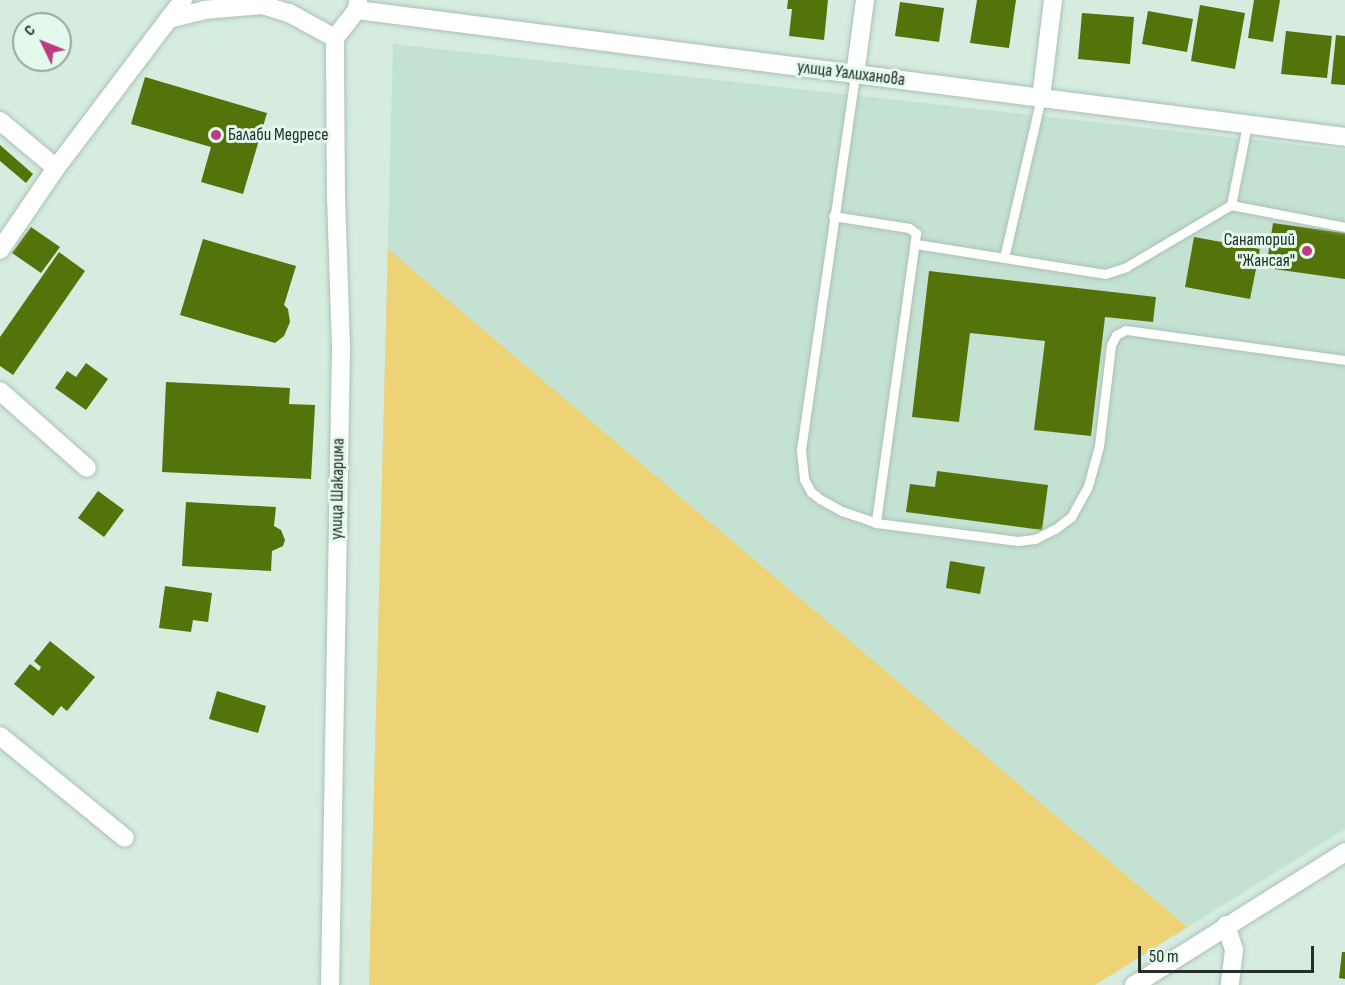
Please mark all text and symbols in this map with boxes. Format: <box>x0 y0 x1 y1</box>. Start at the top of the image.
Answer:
north arrow <box>12 12 72 72</box>
text: С <box>20 21 40 40</box>
street label: улица Уалиханова <box>796 57 906 91</box>
place label: Балаби Медресе <box>228 124 329 146</box>
marker: Балаби Медресе <box>209 128 223 142</box>
place label: Санаторий "Жансая" <box>1224 230 1295 272</box>
marker: Санаторий "Жансая" <box>1300 244 1314 258</box>
street label: улица Шакарима <box>326 438 350 540</box>
scale bar <box>1141 934 1316 972</box>
text: 50 m <box>1149 946 1179 967</box>

